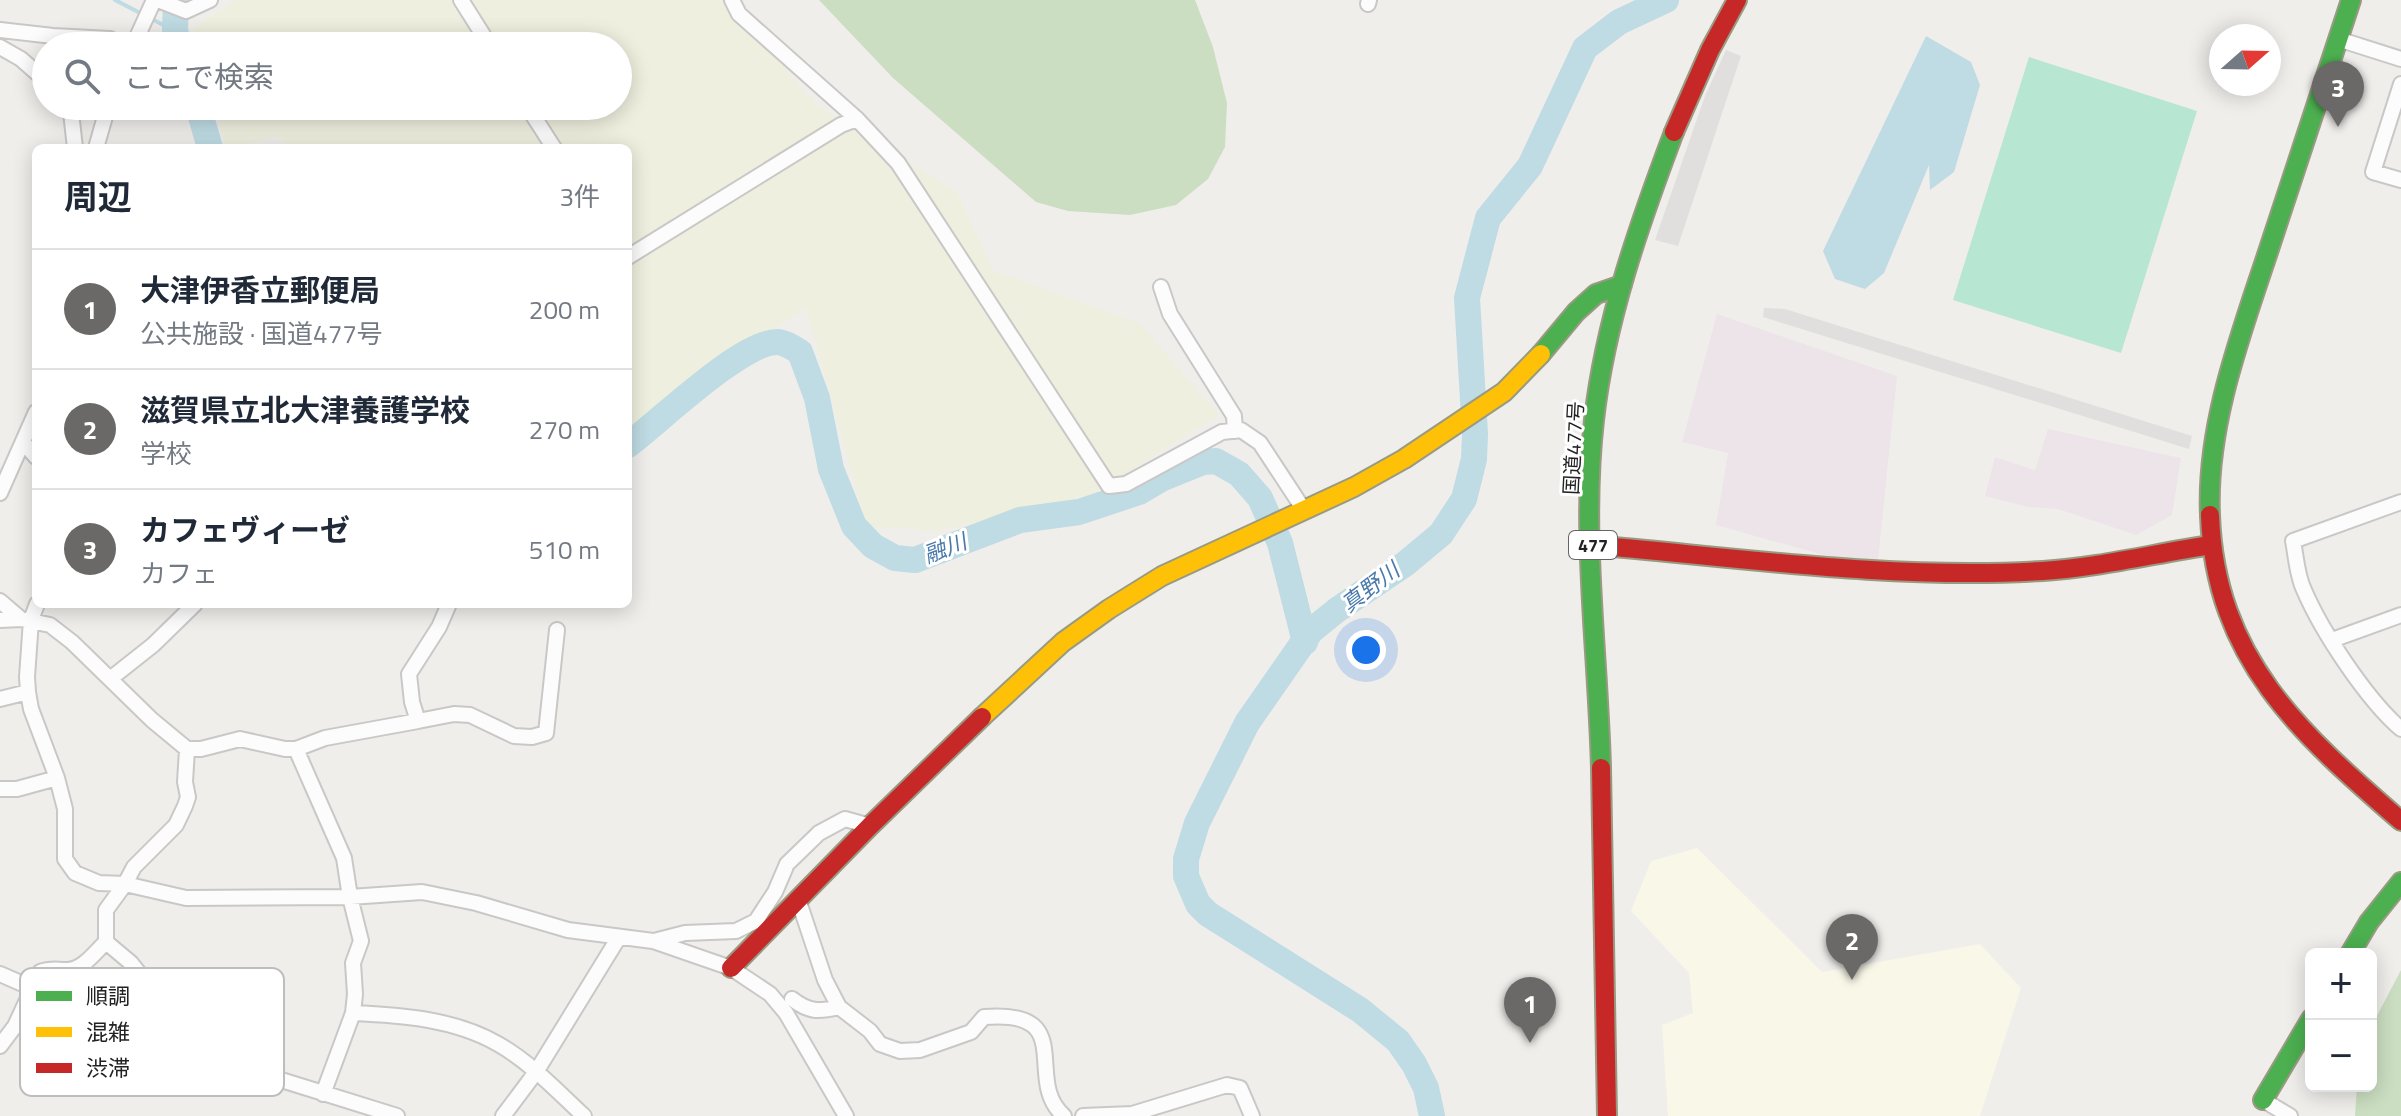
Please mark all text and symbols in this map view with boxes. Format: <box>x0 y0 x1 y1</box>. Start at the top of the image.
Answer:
north arrow <box>2209 24 2281 96</box>
search box <box>32 32 632 120</box>
icon: search <box>60 54 104 98</box>
text: ここで検索 <box>124 54 274 100</box>
pin: 3 <box>2312 61 2364 127</box>
text: 周辺 <box>64 170 132 222</box>
text: 3件 <box>559 177 600 216</box>
text: 大津伊香立郵便局 <box>140 267 380 313</box>
text: 1 <box>83 290 97 329</box>
text: 200 m <box>529 290 600 329</box>
text: 公共施設 · 国道477号 <box>140 314 383 353</box>
text: 滋賀県立北大津養護学校 <box>140 387 470 433</box>
street label: 国道477号 <box>1555 400 1591 496</box>
text: 2 <box>83 410 97 449</box>
text: 270 m <box>529 410 600 449</box>
text: 学校 <box>140 434 192 473</box>
text: カフェヴィーゼ <box>140 507 350 553</box>
water label: 融川 <box>918 524 973 572</box>
text: 3 <box>83 530 97 569</box>
text: 510 m <box>529 530 600 569</box>
road number: 477 <box>1569 531 1617 559</box>
water label: 真野川 <box>1333 552 1408 620</box>
text: カフェ <box>140 554 218 593</box>
your location <box>1346 630 1386 670</box>
pin: 2 <box>1826 914 1878 980</box>
map controls <box>2305 948 2377 1092</box>
button: + <box>2305 948 2377 1020</box>
legend <box>20 968 284 1096</box>
pin: 1 <box>1504 977 1556 1043</box>
text: 順調 <box>86 979 130 1013</box>
text: 混雑 <box>86 1015 130 1049</box>
button: − <box>2305 1020 2377 1092</box>
text: 渋滞 <box>86 1051 130 1085</box>

